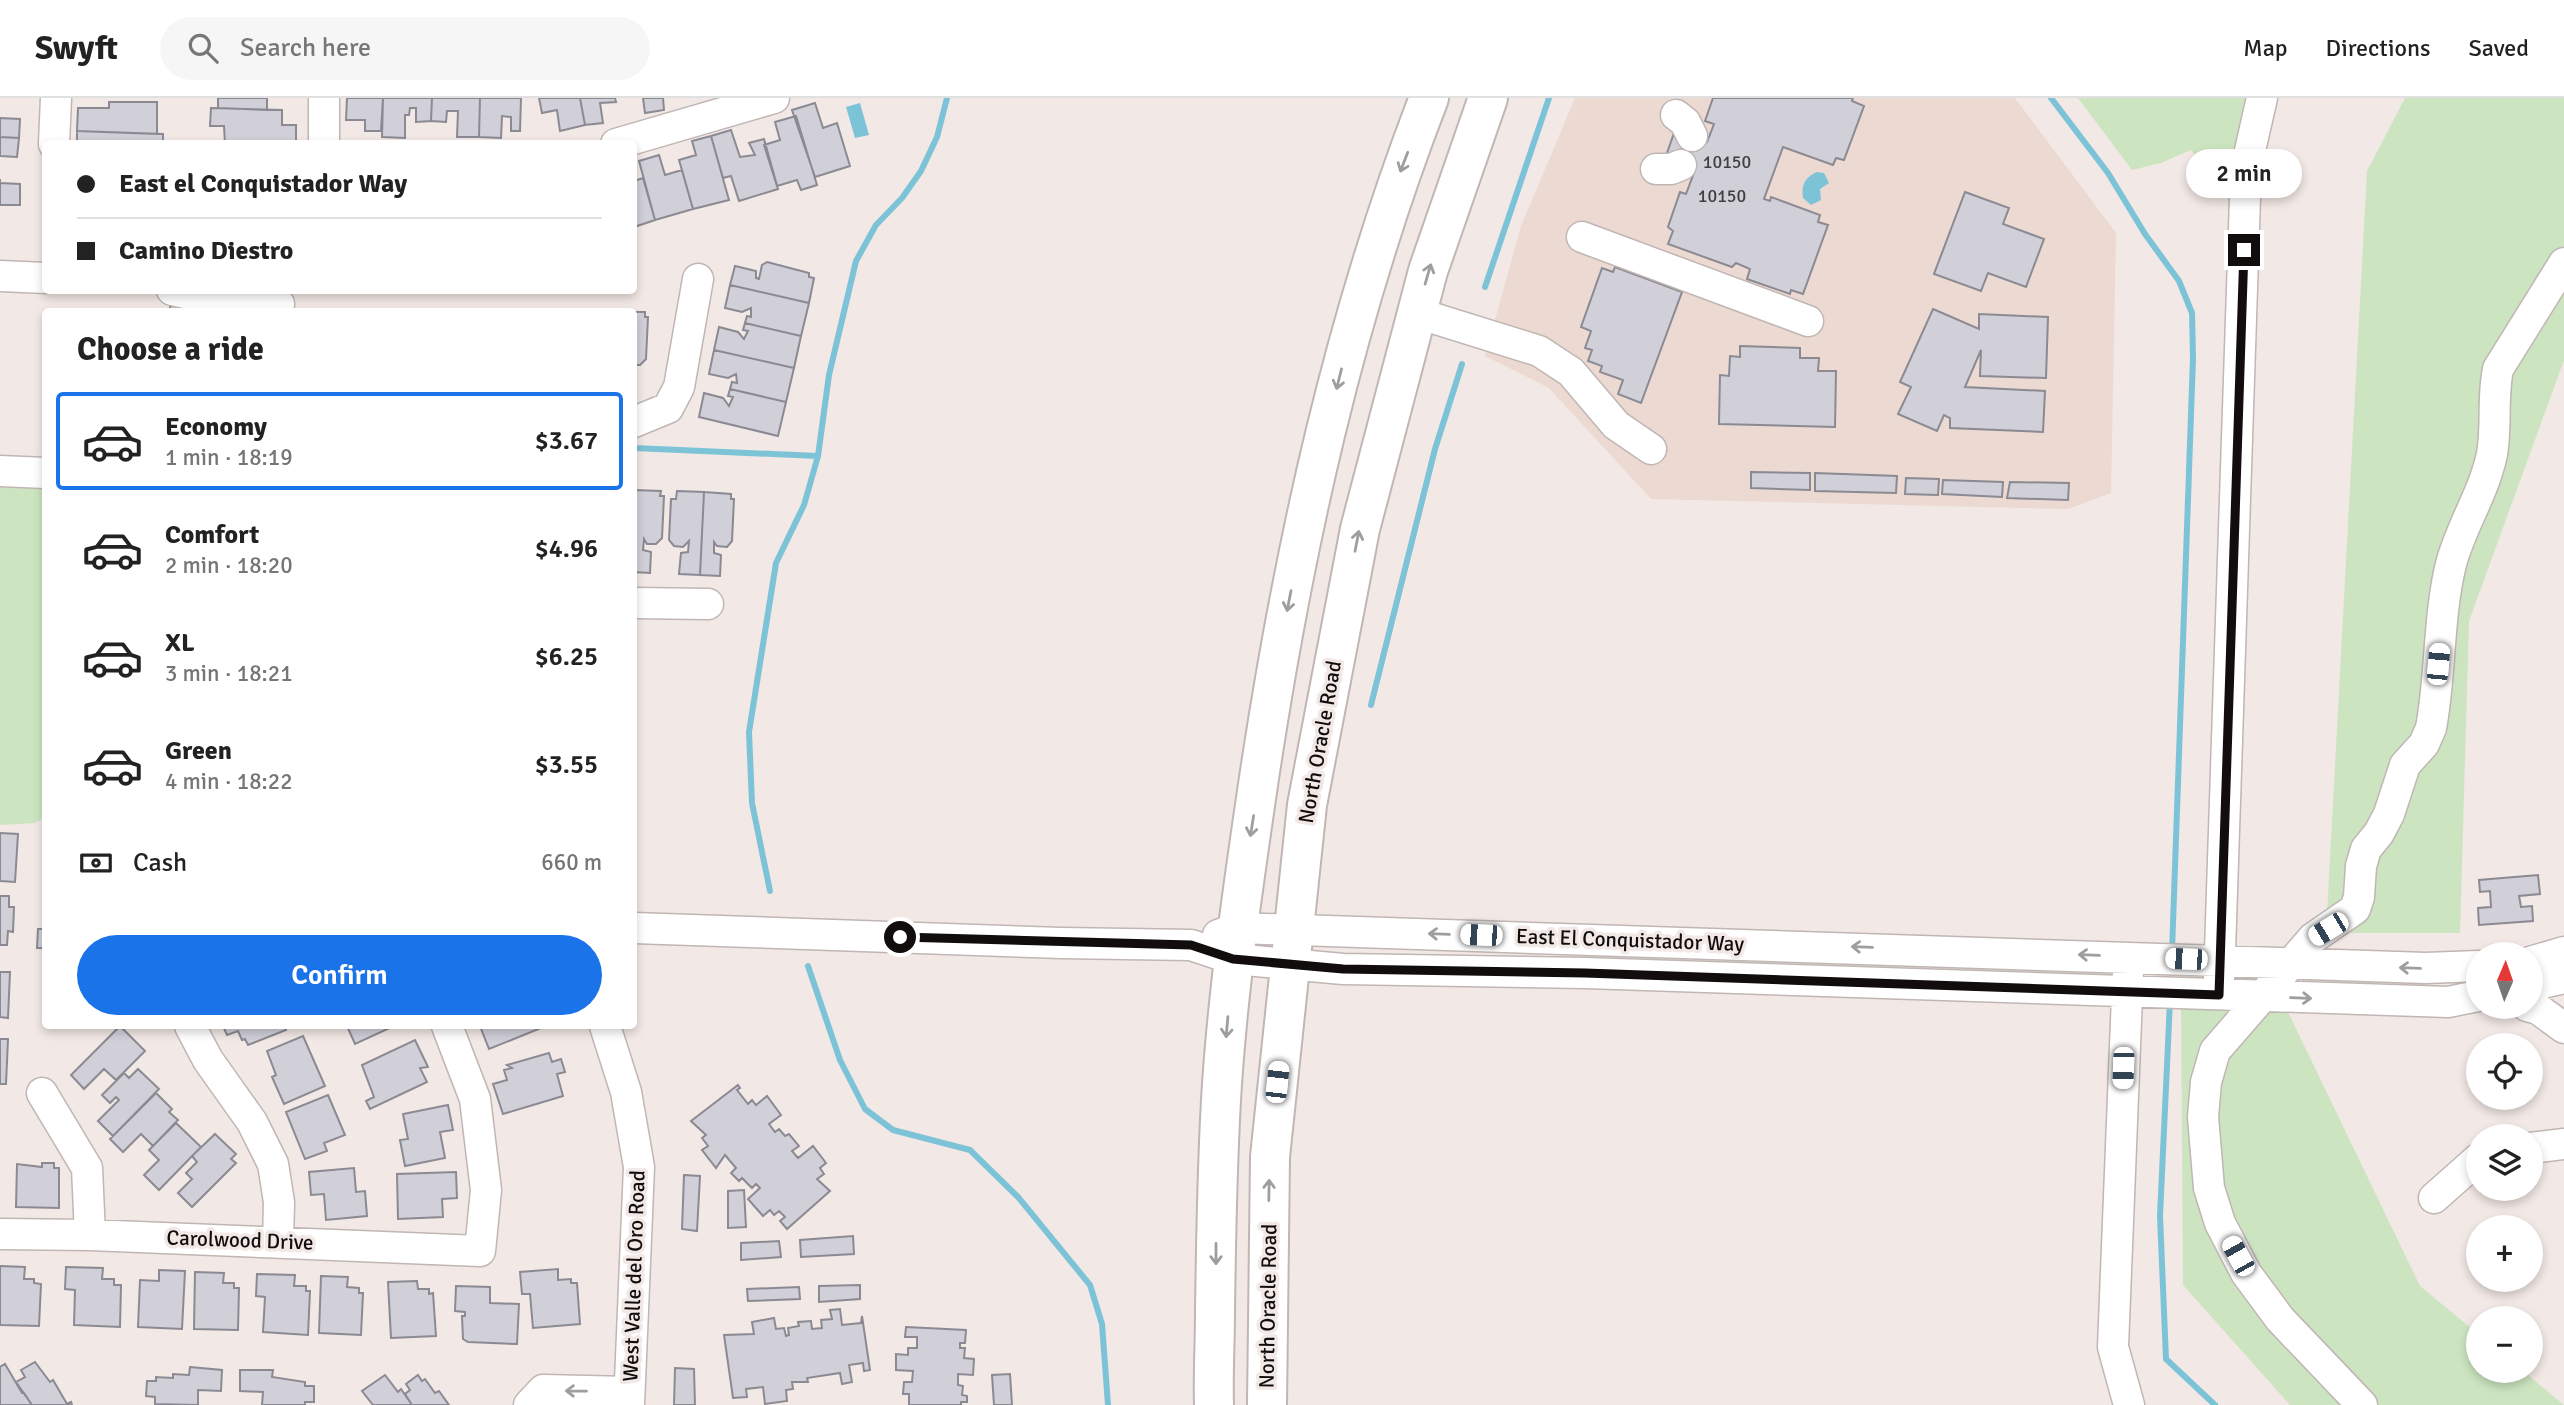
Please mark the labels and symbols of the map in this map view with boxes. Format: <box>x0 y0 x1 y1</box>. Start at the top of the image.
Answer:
callout: 2 min <box>2186 149 2302 198</box>
one-way arrow <box>1397 150 1410 172</box>
house number: 10150 <box>1703 151 1751 173</box>
house number: 10150 <box>1698 185 1746 207</box>
route end <box>2228 234 2260 266</box>
one-way arrow <box>1422 263 1435 285</box>
one-way arrow <box>1332 368 1345 390</box>
one-way arrow <box>1351 530 1365 553</box>
one-way arrow <box>1282 589 1295 612</box>
car <box>2426 642 2451 686</box>
street label: North Oracle Road <box>1293 659 1347 825</box>
one-way arrow <box>1245 814 1258 837</box>
car <box>2305 909 2352 949</box>
route start <box>884 921 916 953</box>
street label: East El Conquistador Way <box>1516 923 1745 957</box>
car <box>1460 924 1503 946</box>
one-way arrow <box>1427 927 1450 941</box>
one-way arrow <box>1851 941 1874 954</box>
north arrow <box>2466 942 2543 1018</box>
car <box>2165 948 2208 970</box>
one-way arrow <box>2078 949 2101 962</box>
one-way arrow <box>2399 961 2422 974</box>
one-way arrow <box>2290 991 2313 1004</box>
one-way arrow <box>1220 1015 1233 1038</box>
car <box>2112 1047 2135 1089</box>
car <box>1265 1060 1290 1104</box>
street label: West Valle del Oro Road <box>617 1170 651 1382</box>
one-way arrow <box>1263 1179 1276 1202</box>
street label: North Oracle Road <box>1254 1223 1282 1389</box>
street label: Carolwood Drive <box>166 1224 314 1256</box>
car <box>2219 1233 2258 1279</box>
one-way arrow <box>1209 1243 1223 1266</box>
one-way arrow <box>565 1384 588 1397</box>

